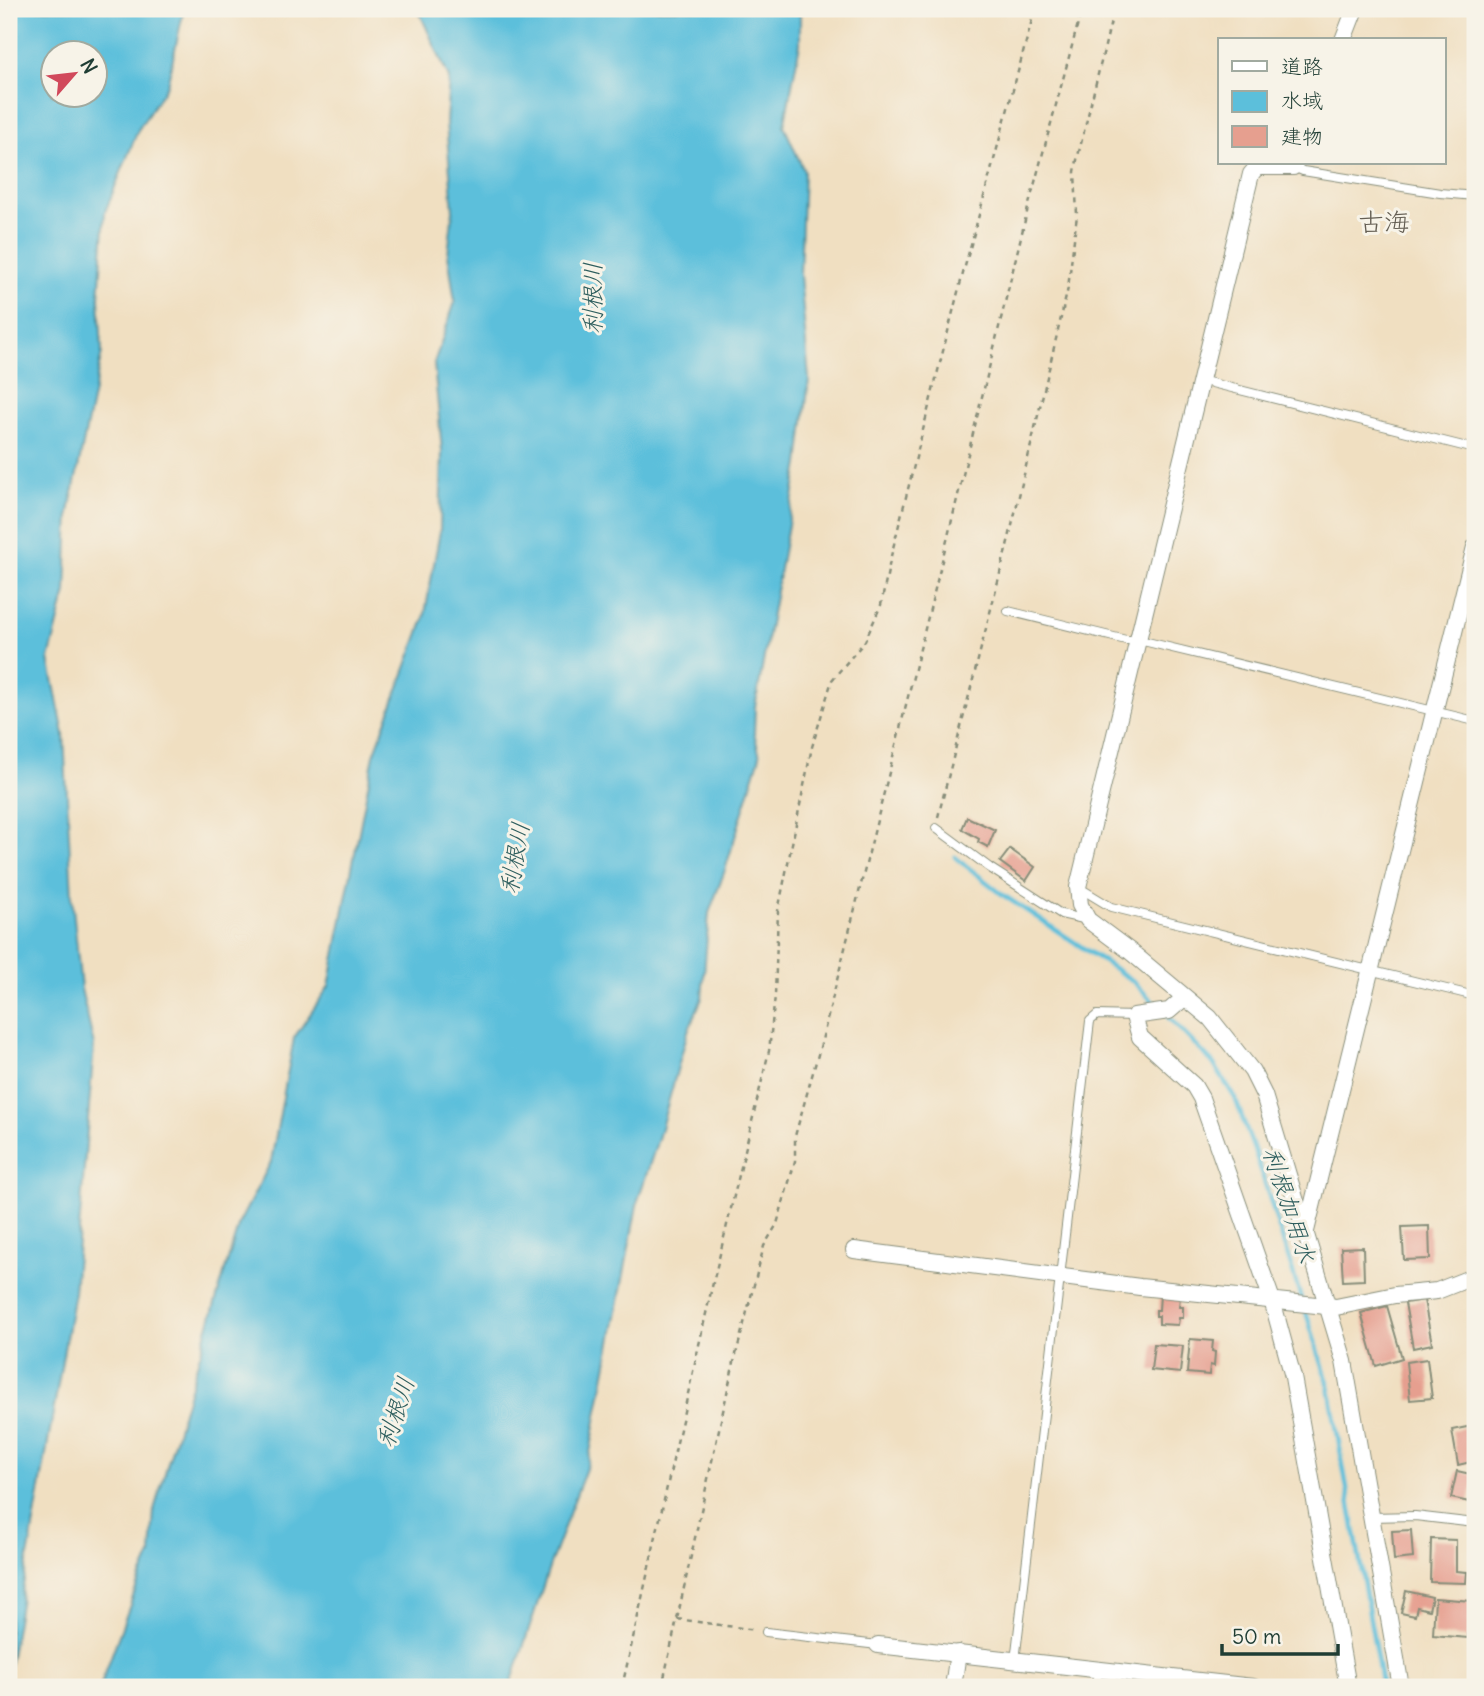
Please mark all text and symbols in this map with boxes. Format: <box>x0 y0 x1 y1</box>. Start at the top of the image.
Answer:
north arrow <box>38 38 108 108</box>
legend <box>1218 38 1446 164</box>
text: 道路 <box>1281 53 1323 80</box>
text: N <box>75 55 103 77</box>
text: 水域 <box>1281 87 1323 114</box>
text: 建物 <box>1281 123 1323 150</box>
district label: 古海 <box>1358 205 1410 238</box>
water label: 利根川 <box>577 262 607 334</box>
water label: 利根川 <box>493 820 535 896</box>
water label: 利根加用水 <box>1257 1143 1323 1266</box>
water label: 利根川 <box>370 1373 420 1451</box>
scale bar <box>1222 1612 1337 1656</box>
text: 50 m <box>1232 1623 1281 1650</box>

